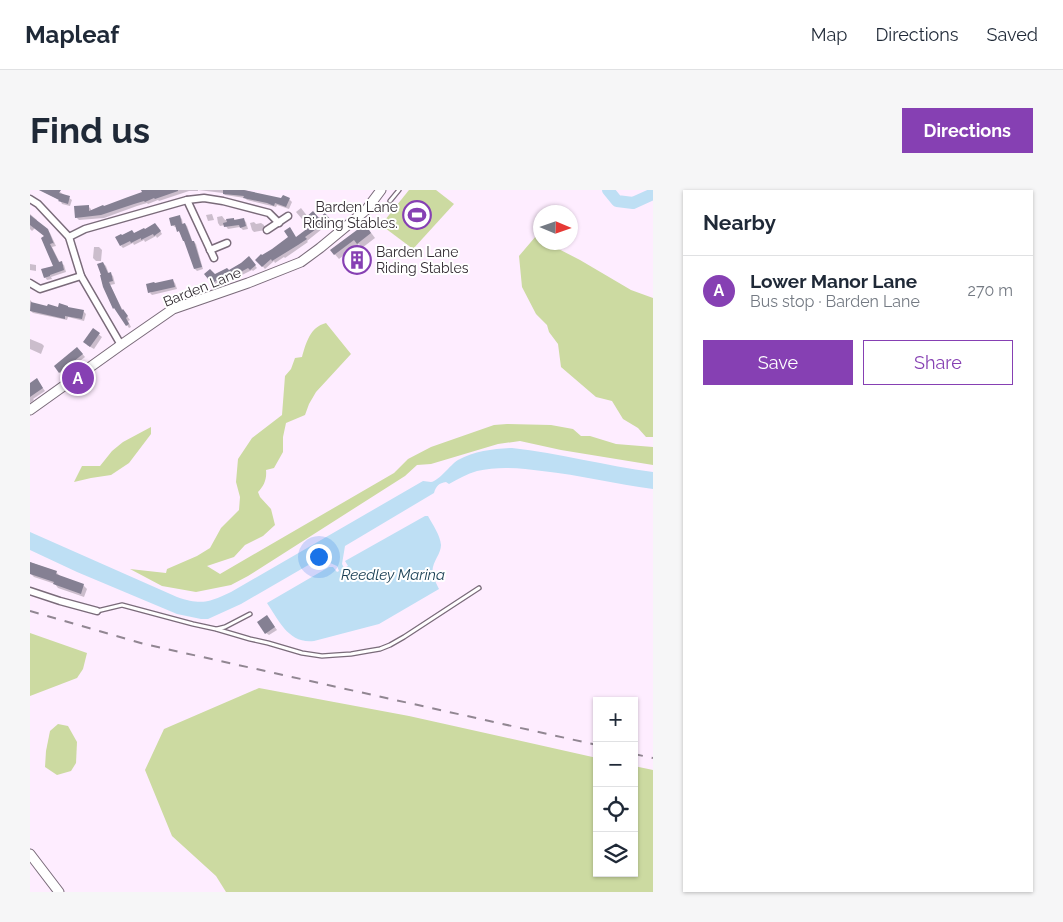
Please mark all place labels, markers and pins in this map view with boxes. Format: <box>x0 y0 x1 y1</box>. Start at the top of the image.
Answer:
place label: Barden Lane Riding Stables. <box>303 199 398 231</box>
sports icon: Barden Lane Riding Stables. <box>402 200 432 230</box>
place label: Barden Lane Riding Stables <box>376 244 469 276</box>
building icon: Barden Lane Riding Stables <box>342 245 372 275</box>
pin: A <box>62 359 94 397</box>

